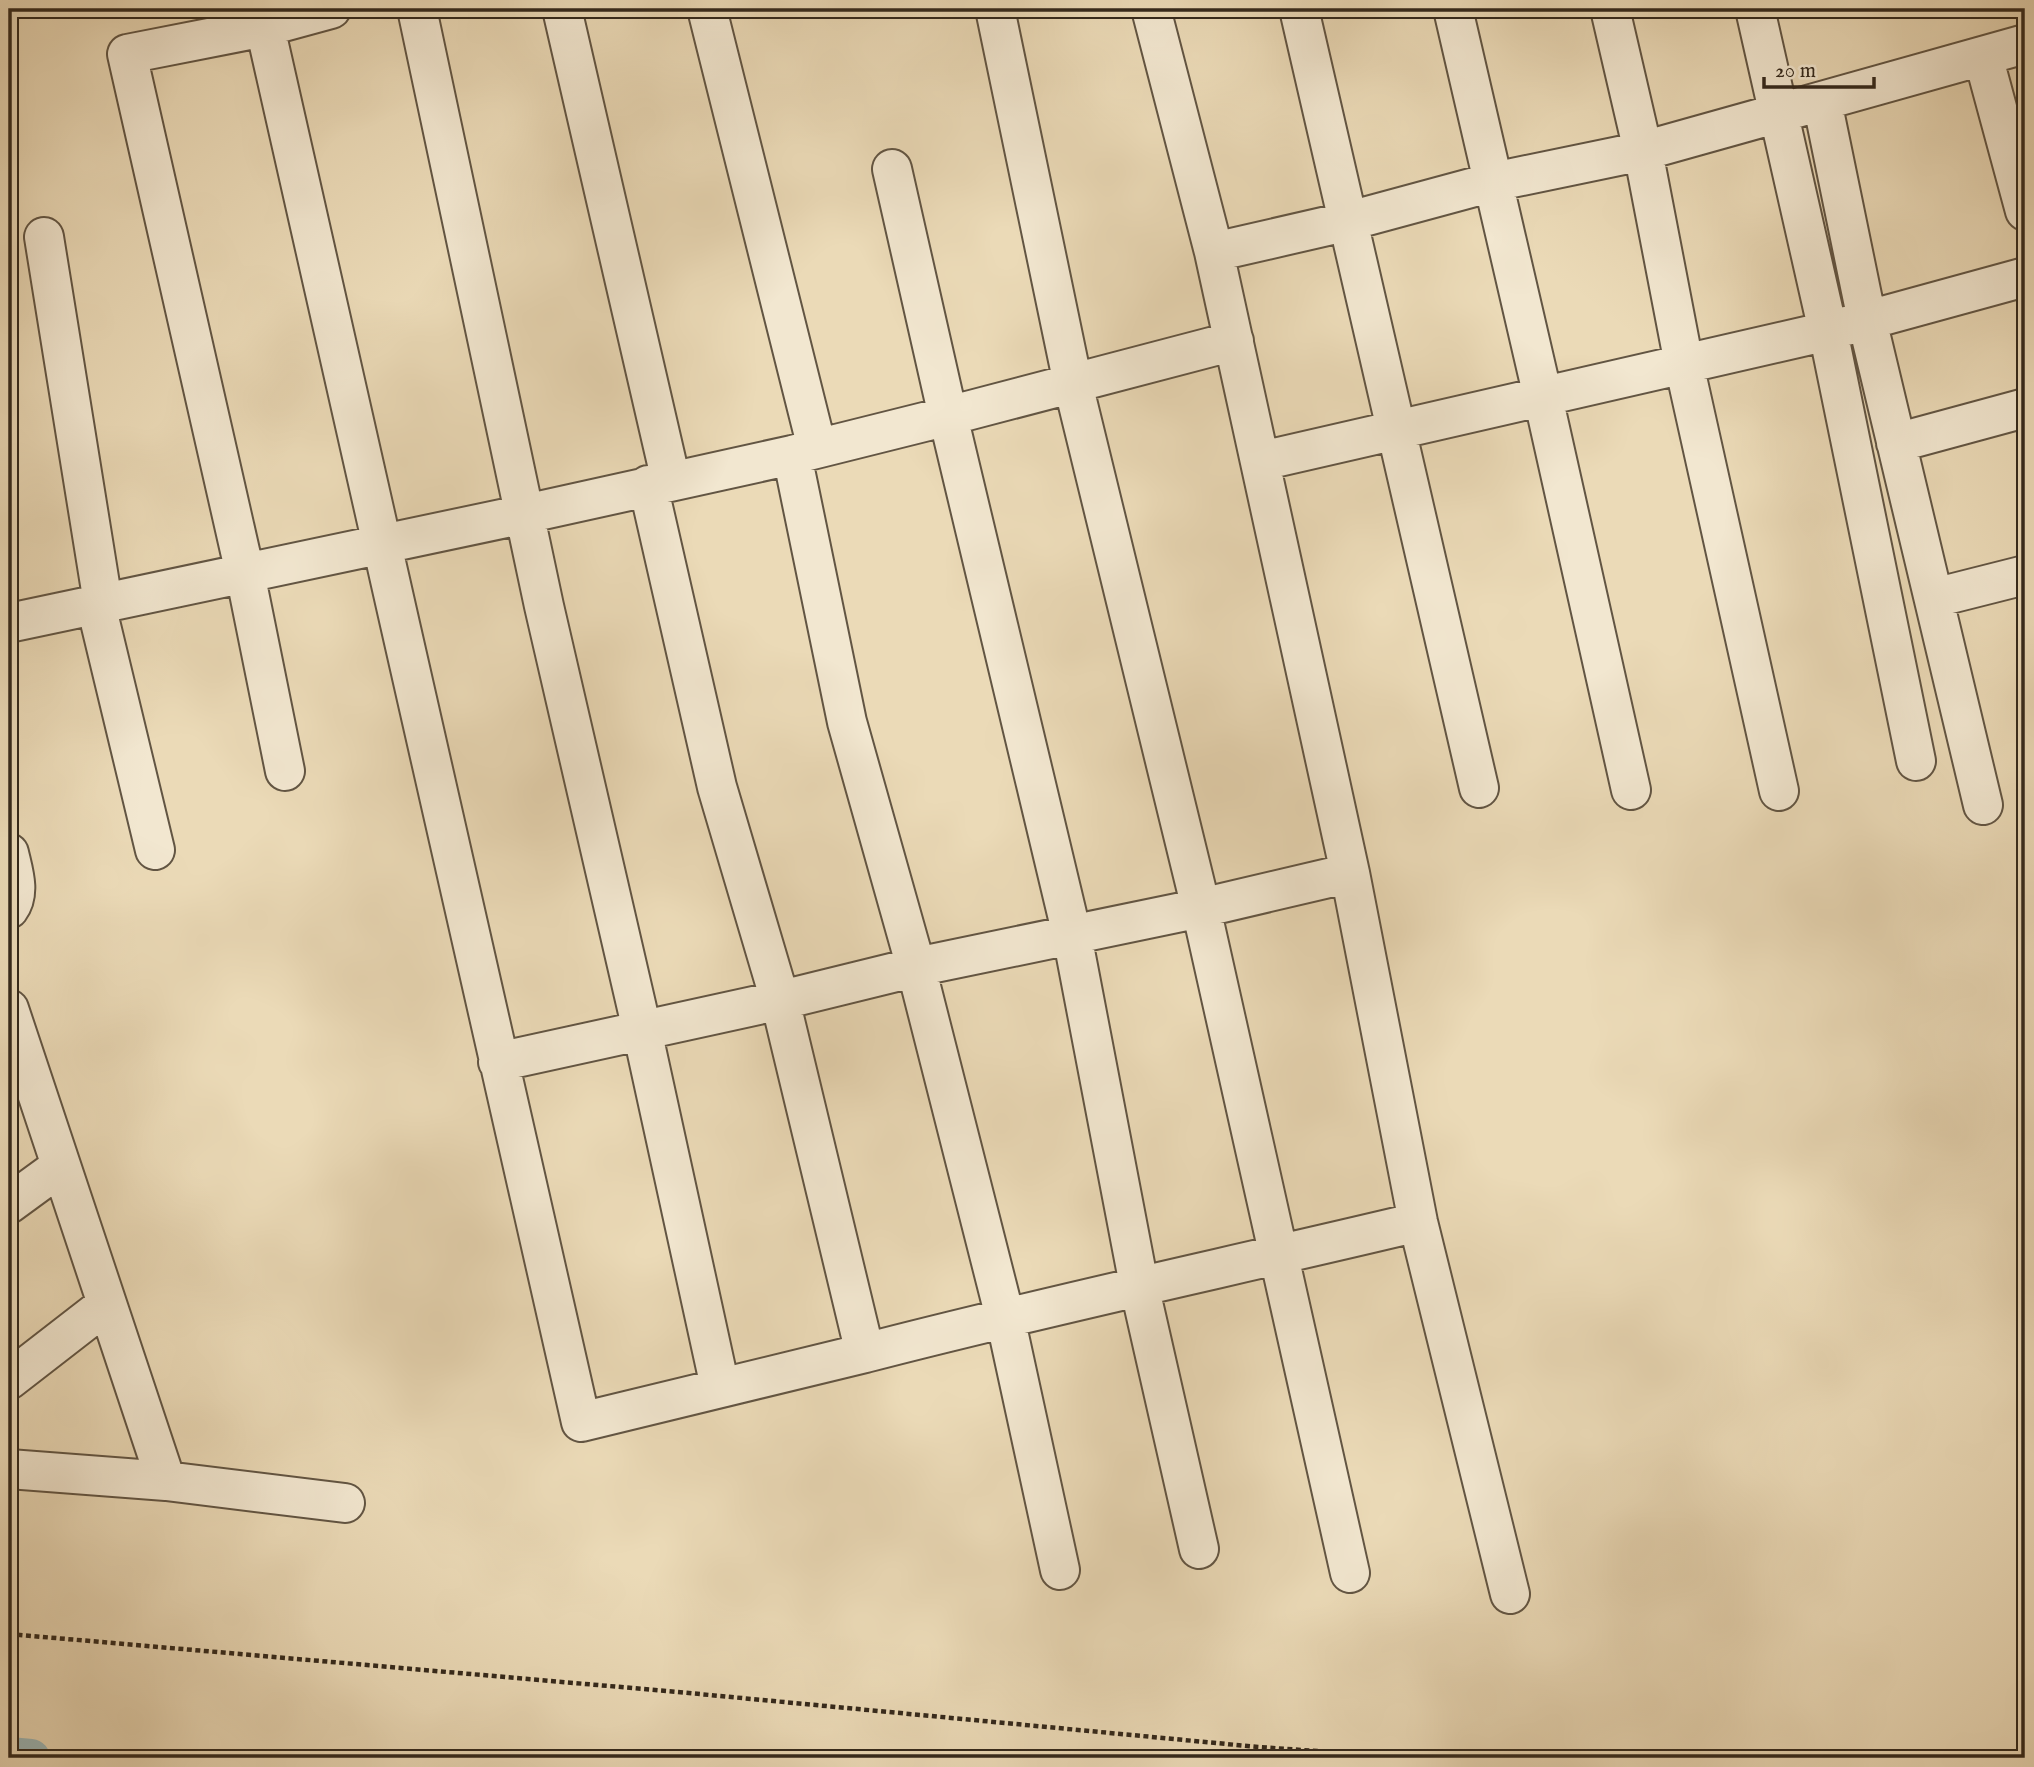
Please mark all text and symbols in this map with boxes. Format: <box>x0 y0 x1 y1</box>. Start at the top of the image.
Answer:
scale bar <box>1764 46 1875 90</box>
text: 20 m <box>1775 58 1816 85</box>

